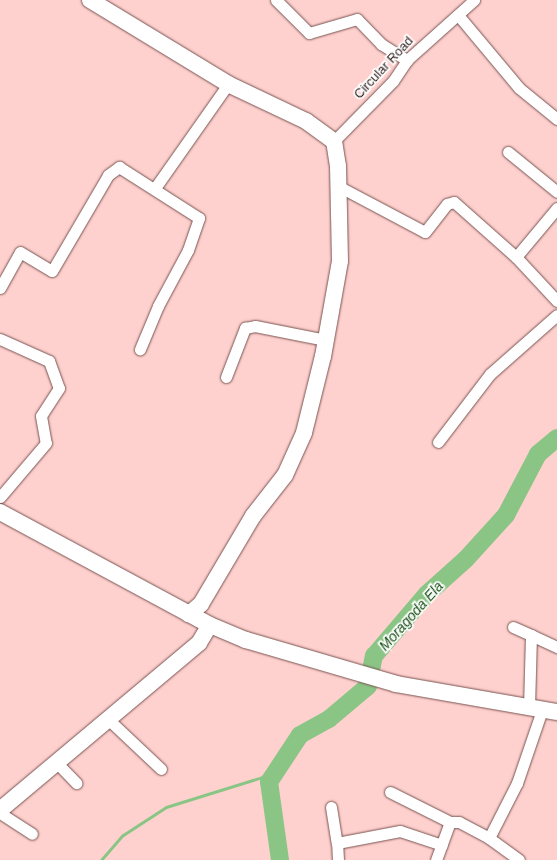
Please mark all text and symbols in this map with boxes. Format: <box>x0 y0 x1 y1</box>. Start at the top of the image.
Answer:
street label: Circular Road <box>351 34 417 102</box>
water label: Moragoda Ela <box>376 578 446 654</box>

